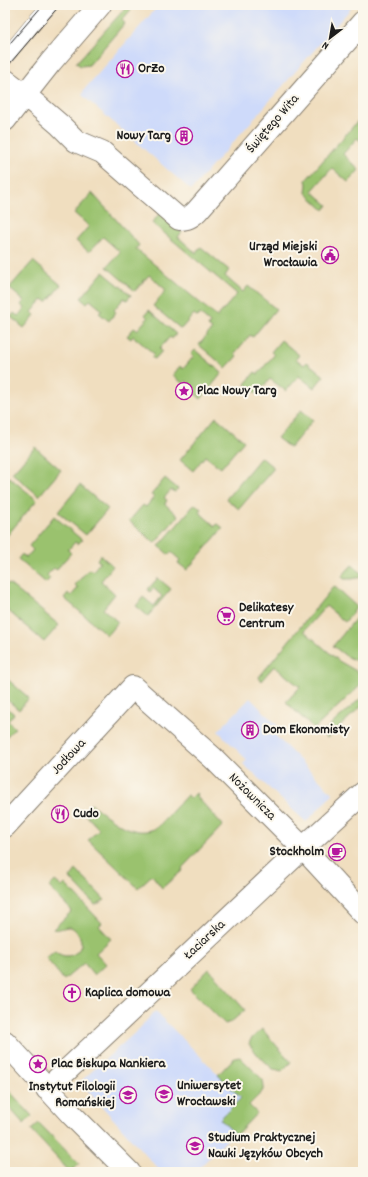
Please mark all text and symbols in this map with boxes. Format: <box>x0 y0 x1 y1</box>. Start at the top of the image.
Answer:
north arrow <box>310 18 350 58</box>
text: N <box>319 36 332 53</box>
restaurant icon: Orƶo <box>115 59 135 79</box>
place label: Orƶo <box>138 59 164 79</box>
street label: Świętego Wita <box>242 90 305 158</box>
place label: Nowy Targ <box>116 126 171 146</box>
building icon: Nowy Targ <box>174 126 194 146</box>
place label: Urząd Miejski Wrocławia <box>249 237 318 273</box>
public building icon: Urząd Miejski Wrocławia <box>320 245 340 265</box>
place icon: Plac Nowy Targ <box>174 381 194 401</box>
place label: Plac Nowy Targ <box>197 381 277 401</box>
place label: Delikatesy Centrum <box>239 598 295 634</box>
supermarket icon: Delikatesy Centrum <box>216 606 236 626</box>
building icon: Dom Ekonomisty <box>240 720 260 740</box>
place label: Dom Ekonomisty <box>263 720 351 740</box>
street label: Jodłowa <box>47 734 91 780</box>
street label: Nożownicza <box>224 769 281 826</box>
restaurant icon: Cudo <box>50 804 70 824</box>
place label: Cudo <box>73 804 99 824</box>
place label: Stockholm <box>269 842 324 862</box>
cafe icon: Stockholm <box>327 842 347 862</box>
street label: Łaciarska <box>179 915 231 965</box>
church icon: Kaplica domowa <box>62 983 82 1003</box>
place label: Kaplica domowa <box>85 983 171 1003</box>
place icon: Plac Biskupa Nankiera <box>28 1054 48 1074</box>
place label: Plac Biskupa Nankiera <box>51 1054 167 1074</box>
place label: Uniwersytet Wrocławski <box>177 1076 242 1112</box>
place label: Instytut Filologii Romańskiej <box>29 1077 115 1113</box>
school or university icon: Uniwersytet Wrocławski <box>154 1084 174 1104</box>
school or university icon: Instytut Filologii Romańskiej <box>118 1085 138 1105</box>
place label: Studium Praktycznej Nauki Języków Obcych <box>208 1128 323 1164</box>
school or university icon: Studium Praktycznej Nauki Języków Obcych <box>185 1136 205 1156</box>

